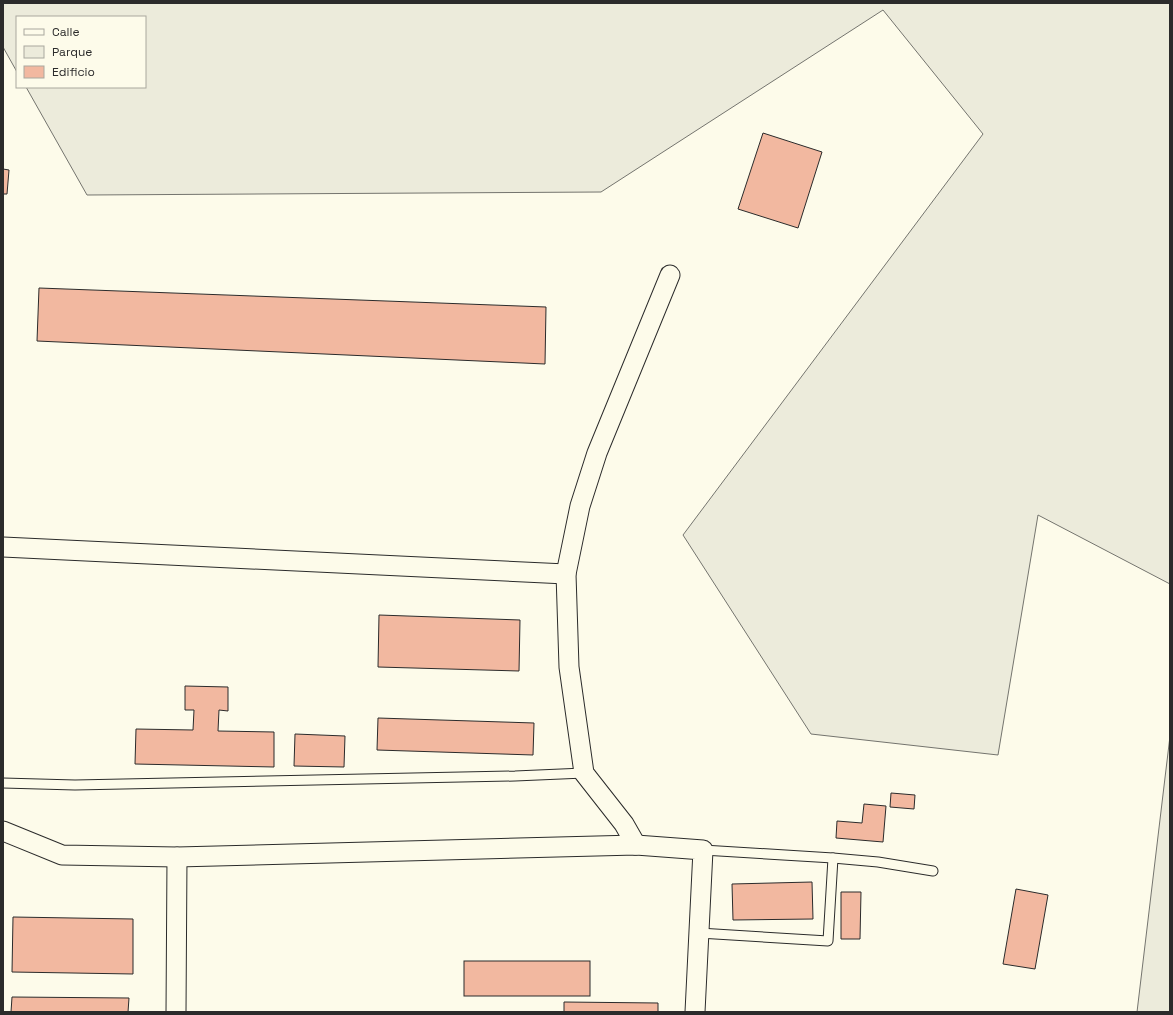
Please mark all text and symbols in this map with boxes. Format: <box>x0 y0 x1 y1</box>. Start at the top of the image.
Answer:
legend <box>16 16 146 88</box>
text: Calle <box>52 24 80 40</box>
text: Parque <box>52 44 92 60</box>
text: Edificio <box>52 64 95 80</box>

